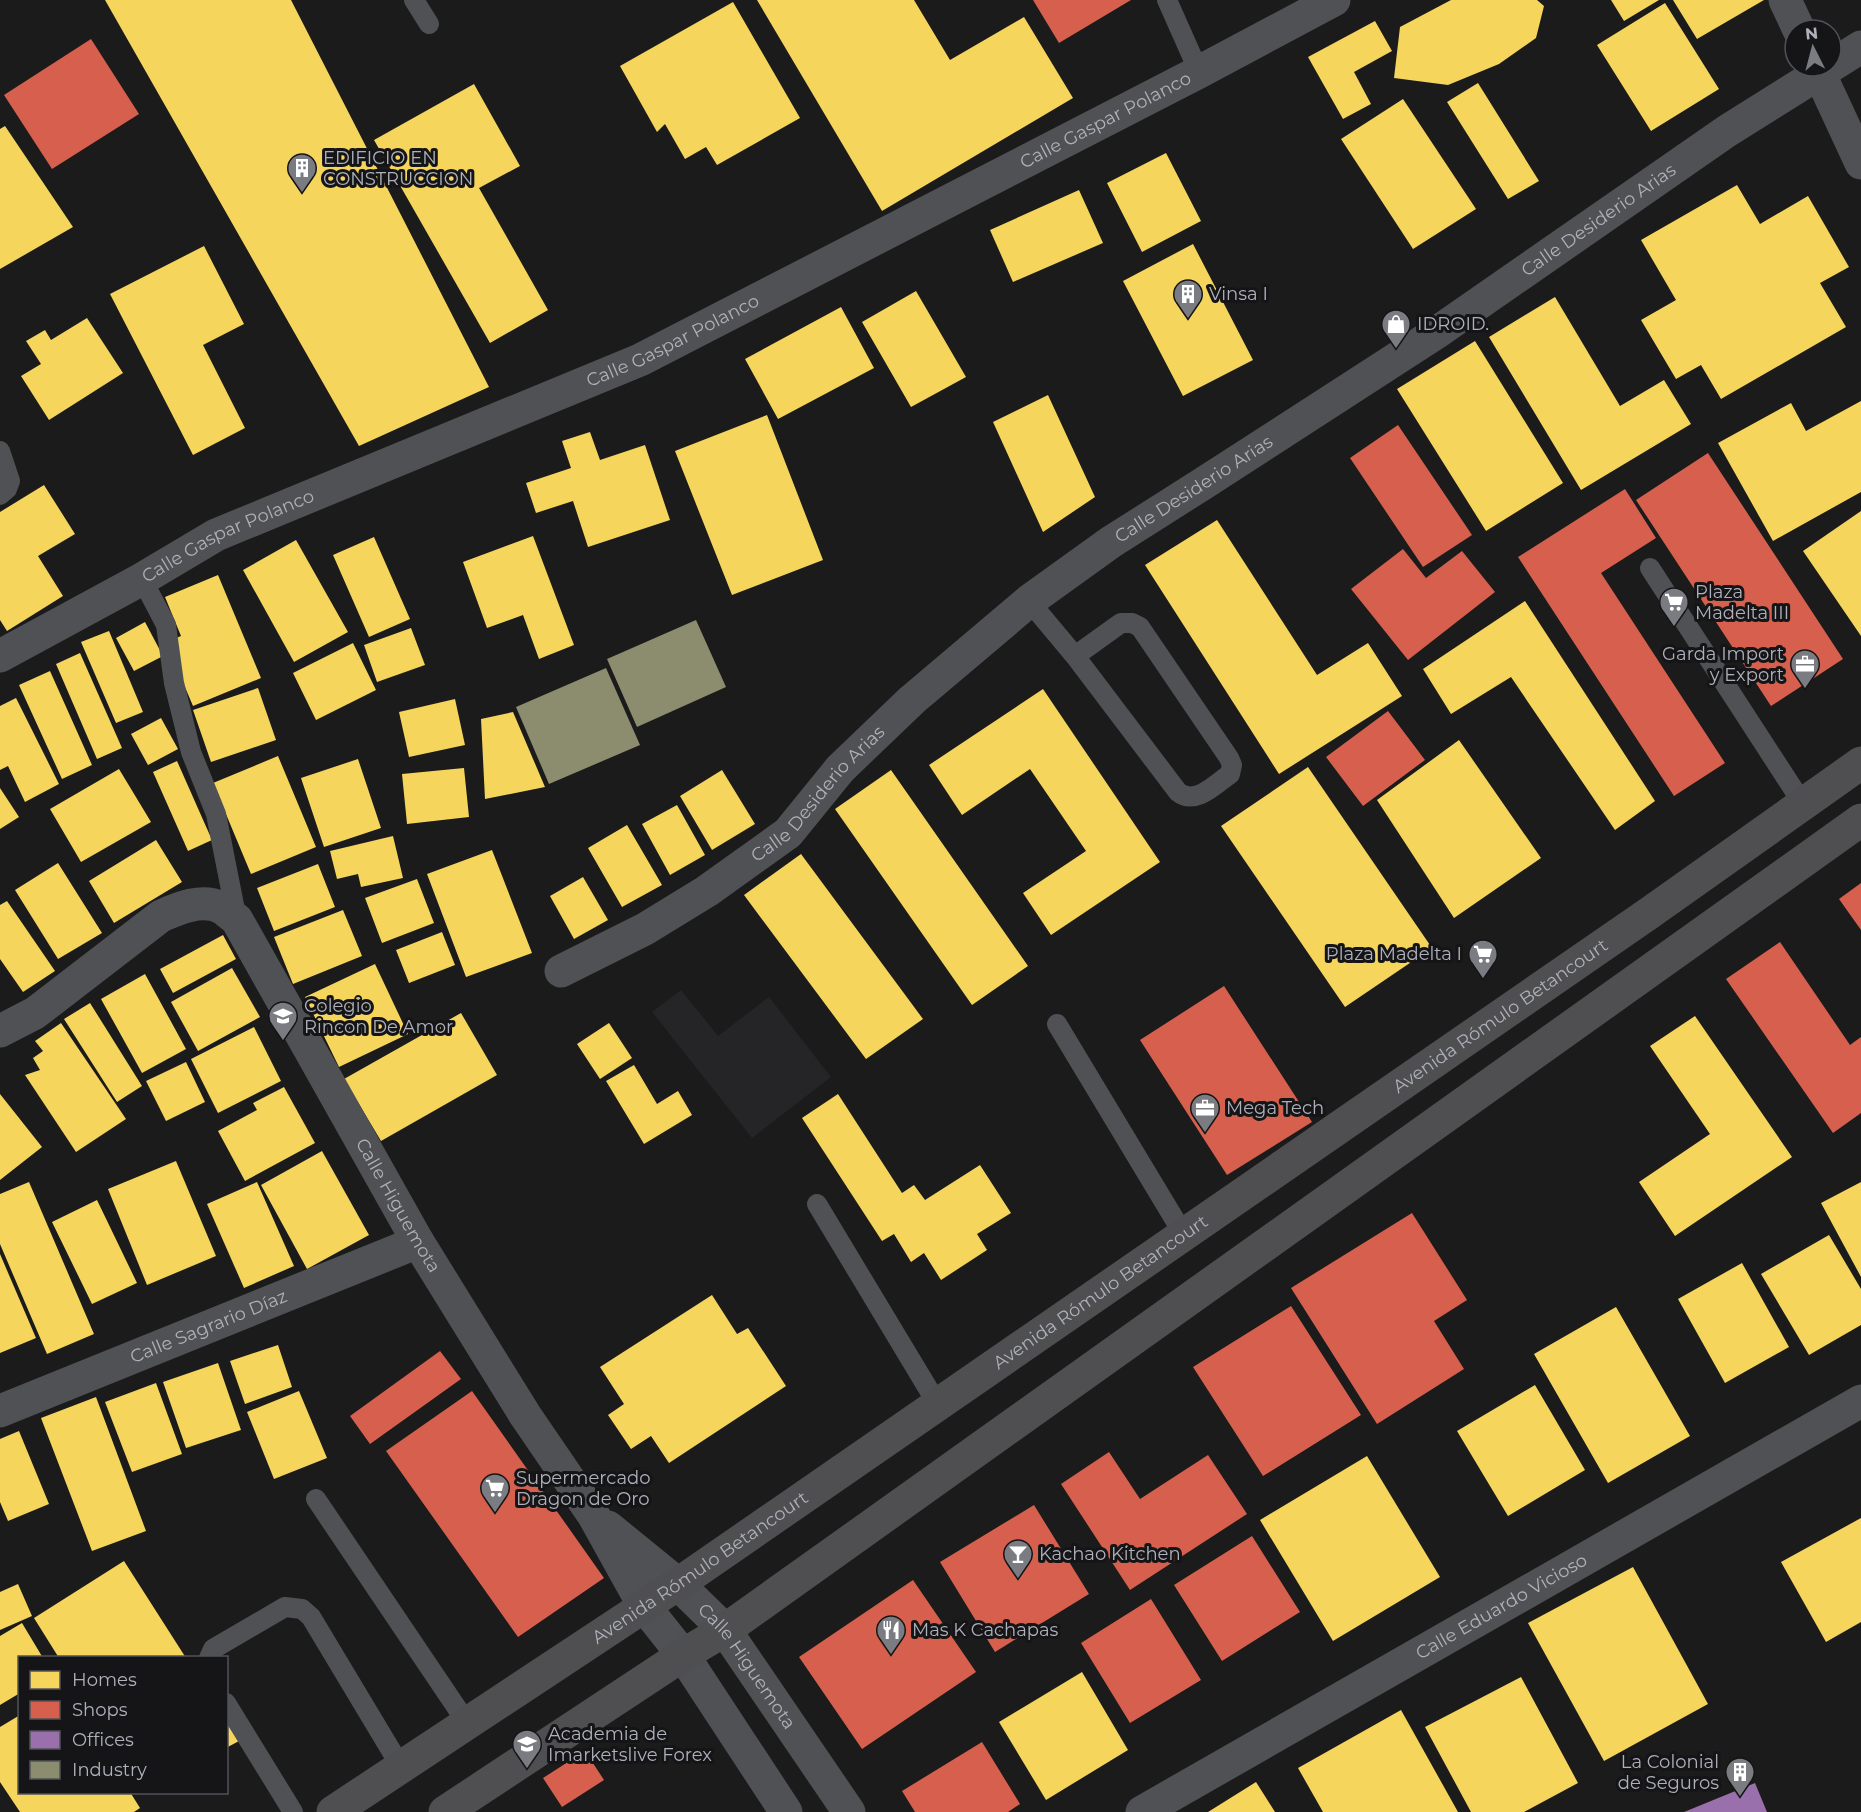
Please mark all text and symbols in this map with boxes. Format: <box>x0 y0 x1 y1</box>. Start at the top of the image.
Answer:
north arrow <box>1783 18 1843 78</box>
text: N <box>1804 23 1819 44</box>
street label: Calle Gaspar Polanco <box>1016 67 1195 173</box>
place label: EDIFICIO EN CONSTRUCCION <box>323 147 473 190</box>
building icon: EDIFICIO EN CONSTRUCCION <box>286 152 318 194</box>
street label: Calle Desiderio Arias <box>1517 159 1680 281</box>
building icon: Vinsa I <box>1172 278 1204 320</box>
place label: Vinsa I <box>1209 283 1268 305</box>
street label: Calle Gaspar Polanco <box>583 290 763 392</box>
shop icon: IDROID. <box>1380 308 1412 350</box>
place label: IDROID. <box>1417 313 1489 335</box>
street label: Calle Desiderio Arias <box>1111 430 1277 548</box>
street label: Calle Gaspar Polanco <box>138 485 317 588</box>
place label: Plaza Madelta III <box>1695 581 1789 624</box>
supermarket icon: Plaza Madelta III <box>1658 586 1690 628</box>
place label: Garda Import y Export <box>1662 643 1784 686</box>
office icon: Garda Import y Export <box>1789 648 1821 690</box>
street label: Calle Desiderio Arias <box>747 721 890 867</box>
street label: Avenida Rómulo Betancourt <box>1389 934 1612 1098</box>
supermarket icon: Plaza Madelta I <box>1467 938 1499 980</box>
place label: Plaza Madelta I <box>1326 943 1462 965</box>
place label: Colegio Rincon De Amor <box>304 995 453 1038</box>
school or university icon: Colegio Rincon De Amor <box>267 1000 299 1042</box>
office icon: Mega Tech <box>1189 1092 1221 1134</box>
place label: Mega Tech <box>1226 1097 1324 1119</box>
street label: Calle Higuemota <box>351 1134 445 1277</box>
street label: Avenida Rómulo Betancourt <box>989 1210 1212 1374</box>
street label: Calle Sagrario Díaz <box>127 1285 290 1368</box>
place label: Supermercado Dragon de Oro <box>516 1467 651 1510</box>
supermarket icon: Supermercado Dragon de Oro <box>479 1472 511 1514</box>
street label: Avenida Rómulo Betancourt <box>588 1487 812 1649</box>
bar icon: Kachao Kitchen <box>1002 1538 1034 1580</box>
place label: Kachao Kitchen <box>1039 1543 1181 1565</box>
street label: Calle Eduardo Vicioso <box>1412 1549 1591 1664</box>
street label: Calle Higuemota <box>693 1599 800 1733</box>
restaurant icon: Mas K Cachapas <box>875 1614 907 1656</box>
place label: Mas K Cachapas <box>912 1619 1059 1641</box>
legend <box>18 1656 228 1794</box>
text: Homes <box>72 1669 137 1691</box>
text: Shops <box>72 1699 128 1721</box>
place label: Academia de Imarketslive Forex <box>548 1723 712 1766</box>
school or university icon: Academia de Imarketslive Forex <box>511 1728 543 1770</box>
text: Offices <box>72 1729 134 1751</box>
place label: La Colonial de Seguros <box>1618 1751 1719 1794</box>
building icon: La Colonial de Seguros <box>1724 1756 1756 1798</box>
text: Industry <box>72 1759 147 1781</box>

